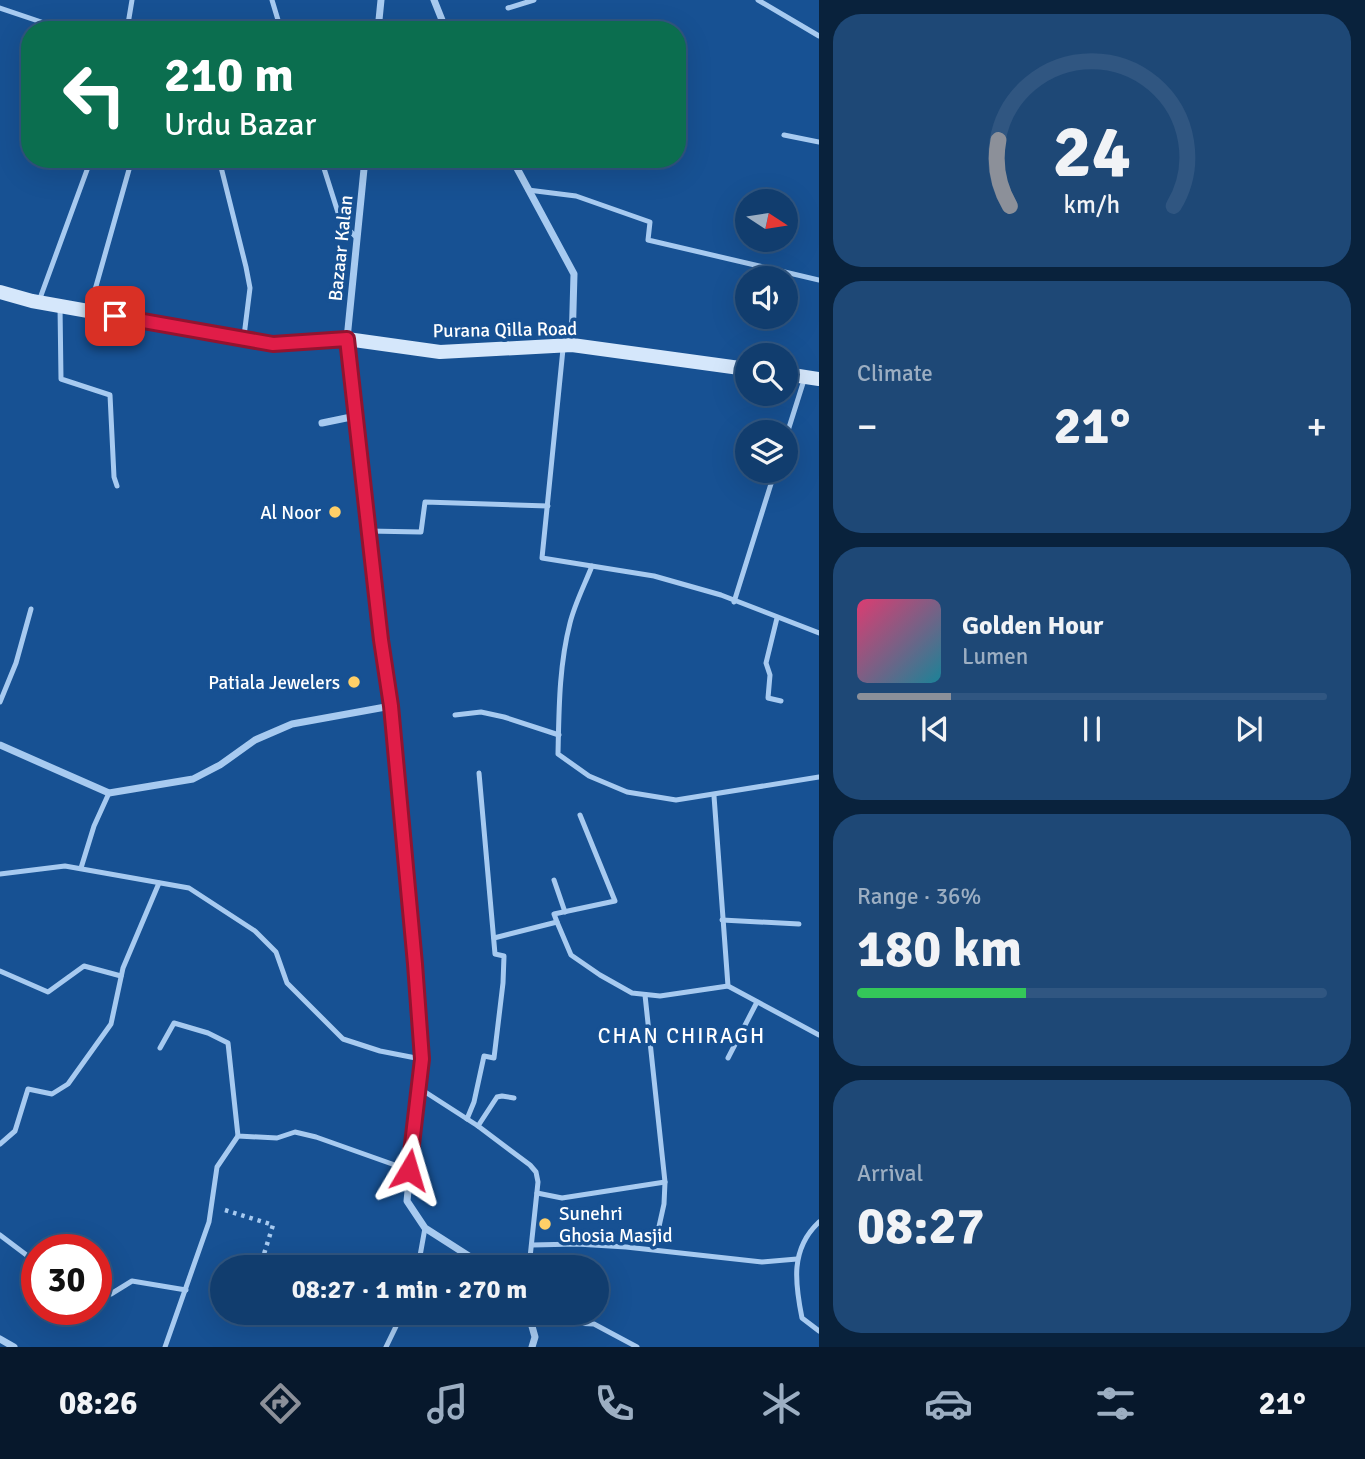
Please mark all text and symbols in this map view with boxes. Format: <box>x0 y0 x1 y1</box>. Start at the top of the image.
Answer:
text: 210 m <box>164 45 294 105</box>
icon: left <box>49 49 140 140</box>
text: Urdu Bazar <box>164 105 316 144</box>
text: 24 <box>1053 109 1131 198</box>
north arrow <box>735 189 798 252</box>
map controls <box>735 189 798 483</box>
text: km/h <box>1064 189 1120 220</box>
street label: Bazaar Kalan <box>323 194 359 302</box>
button: sound <box>735 266 798 329</box>
pin <box>85 286 145 346</box>
icon: arrive <box>96 297 134 335</box>
street label: Purana Qilla Road <box>432 317 578 343</box>
button: search <box>735 343 798 406</box>
text: Climate <box>857 359 933 388</box>
text: 21° <box>1054 394 1130 458</box>
text: − <box>857 403 878 450</box>
text: + <box>1306 403 1327 450</box>
button: layers <box>735 420 798 483</box>
place label: Al Noor <box>260 501 321 525</box>
marker: Al Noor <box>327 504 343 520</box>
text: Golden Hour <box>962 610 1103 642</box>
text: Lumen <box>962 642 1028 671</box>
place label: Patiala Jewelers <box>208 671 340 695</box>
marker: Patiala Jewelers <box>346 674 362 690</box>
icon: previous <box>916 710 954 748</box>
icon: pause <box>1073 710 1111 748</box>
icon: next <box>1230 710 1268 748</box>
text: Range · 36% <box>857 882 981 911</box>
text: 180 km <box>857 917 1022 981</box>
district label: CHAN CHIRAGH <box>598 1023 766 1049</box>
position arrow <box>372 1133 446 1207</box>
text: Arrival <box>857 1159 923 1188</box>
text: 08:27 <box>857 1194 985 1258</box>
place label: Sunehri Ghosia Masjid <box>559 1202 673 1248</box>
marker: Sunehri Ghosia Masjid <box>537 1216 553 1232</box>
speed limit sign: 30 <box>21 1234 112 1325</box>
text: 08:27 · 1 min · 270 m <box>292 1274 527 1306</box>
icon: directions <box>256 1379 305 1428</box>
icon: music <box>423 1379 472 1428</box>
icon: phone <box>590 1379 639 1428</box>
icon: climate <box>757 1379 806 1428</box>
icon: car <box>924 1379 973 1428</box>
icon: filters <box>1091 1379 1140 1428</box>
text: 08:26 <box>59 1384 138 1423</box>
text: 21° <box>1258 1384 1306 1423</box>

